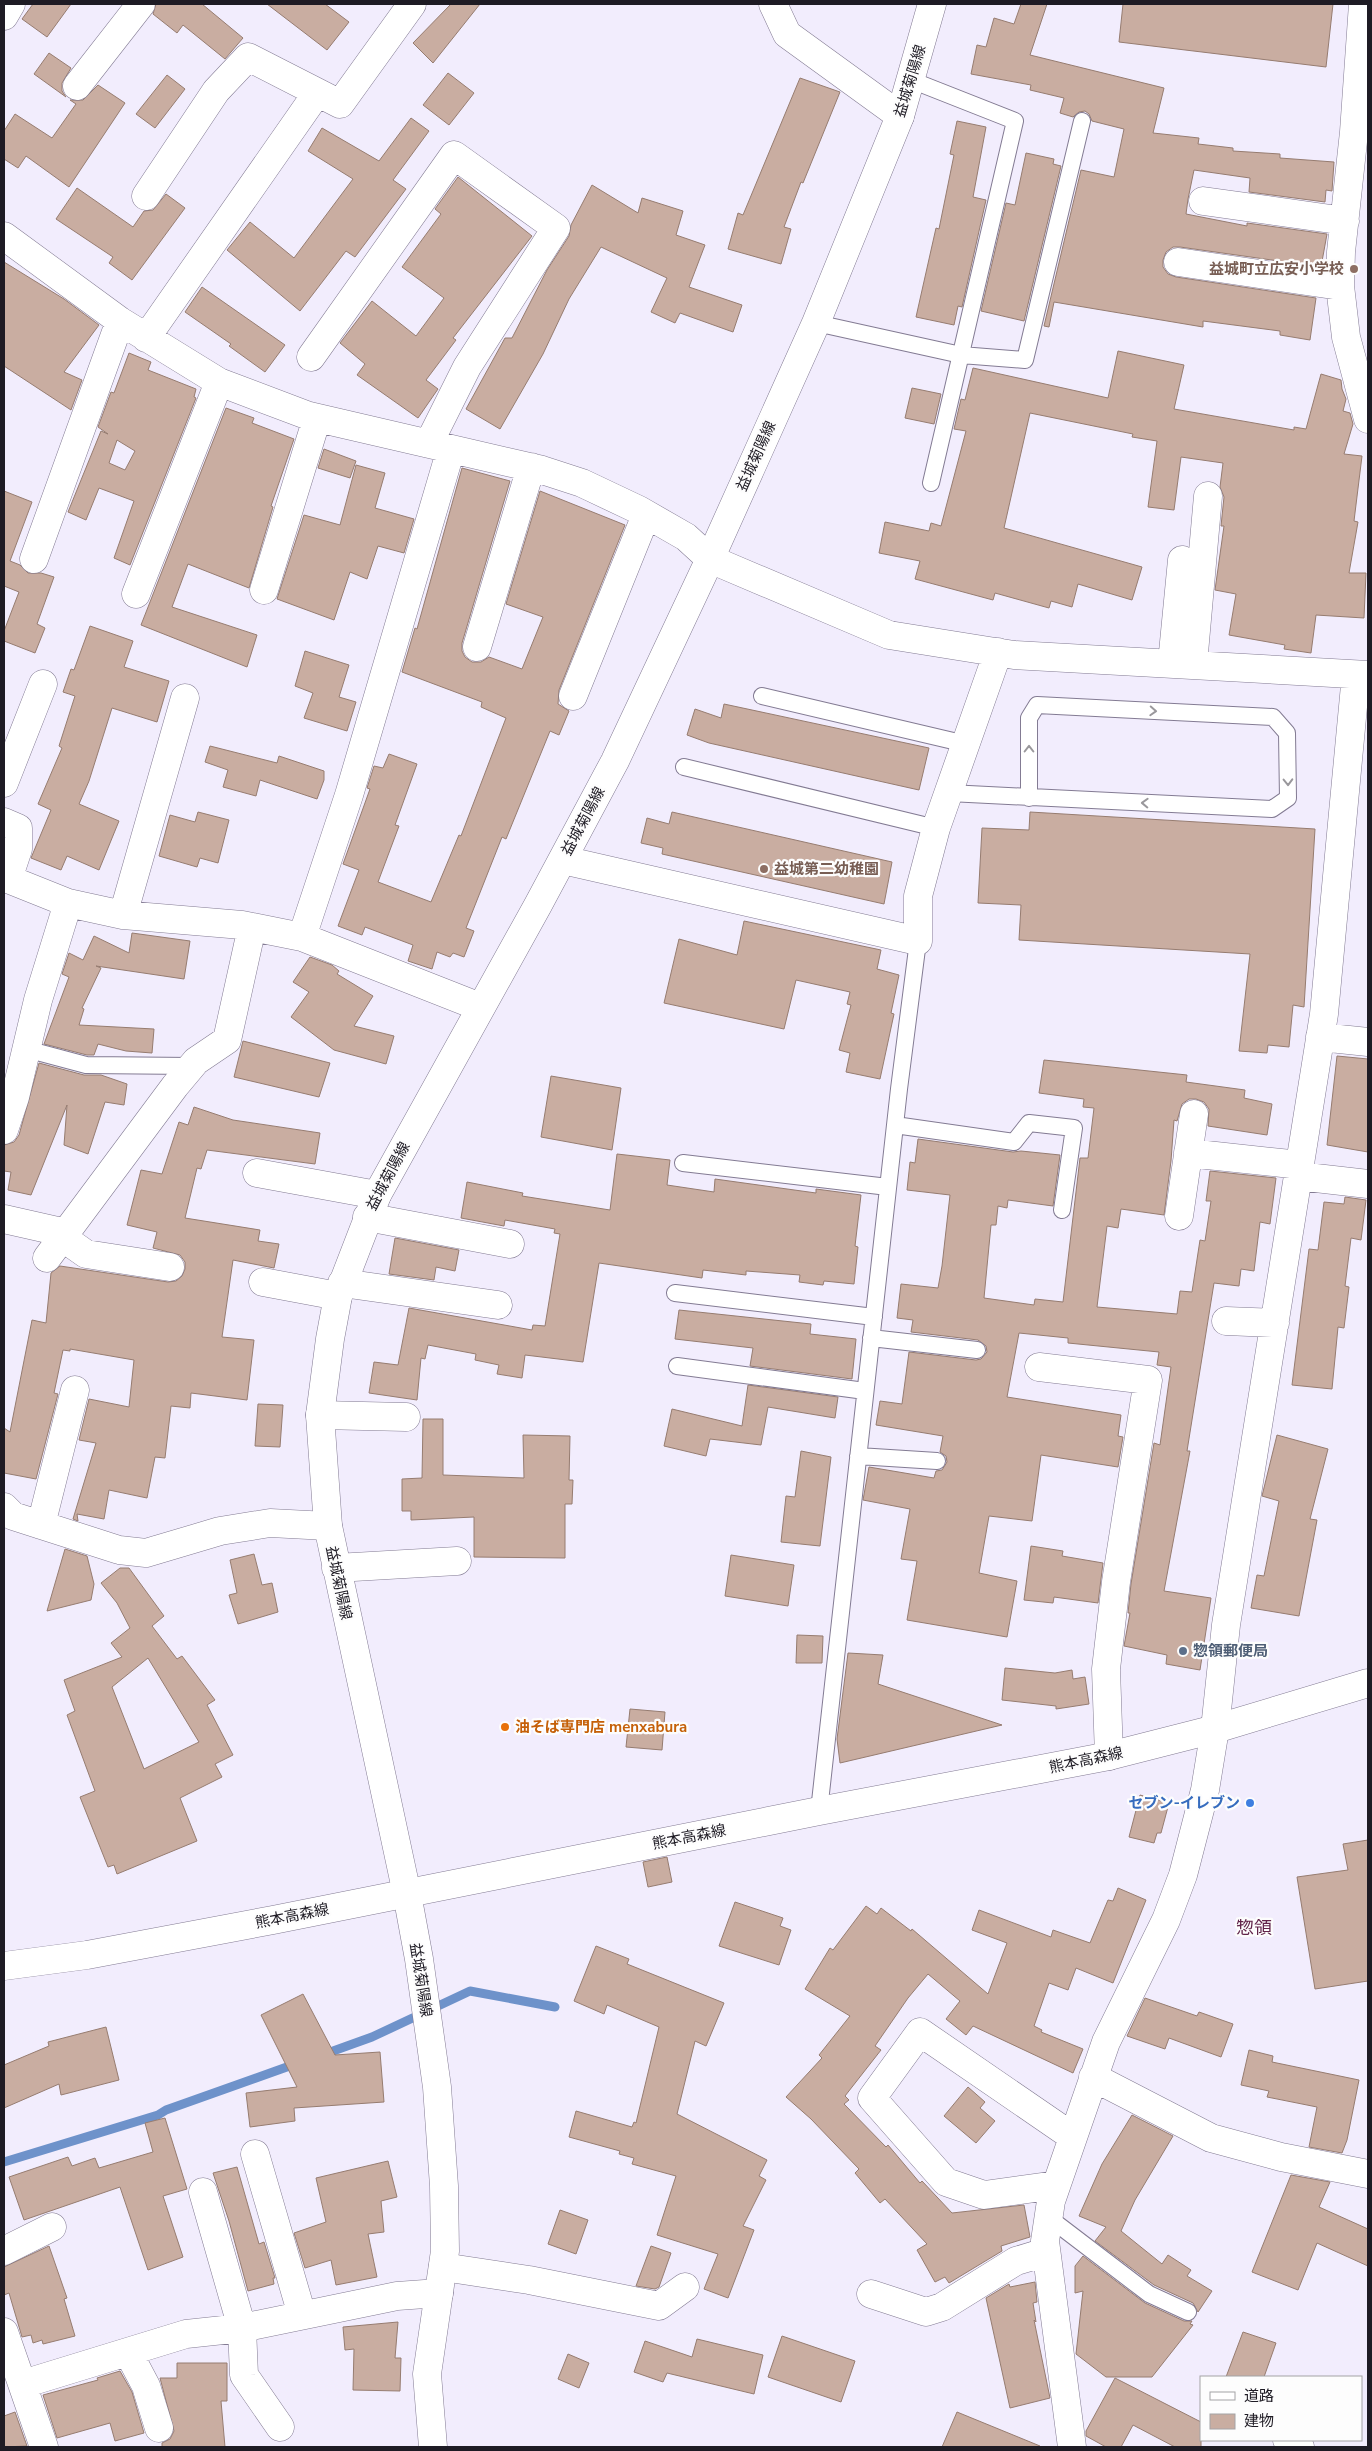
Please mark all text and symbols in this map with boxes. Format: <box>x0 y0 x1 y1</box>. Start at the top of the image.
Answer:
street label: 益城菊陽線 <box>889 42 931 120</box>
place label: 益城町立広安小学校 <box>1209 259 1344 279</box>
marker: 益城町立広安小学校 <box>1348 263 1360 275</box>
street label: 益城菊陽線 <box>732 418 780 494</box>
one-way arrow <box>1150 706 1158 717</box>
one-way arrow <box>1024 745 1034 752</box>
one-way arrow <box>1283 778 1293 786</box>
street label: 益城菊陽線 <box>557 783 609 859</box>
one-way arrow <box>1140 798 1148 808</box>
place label: 益城第二幼稚園 <box>774 859 879 879</box>
marker: 益城第二幼稚園 <box>758 863 770 875</box>
street label: 益城菊陽線 <box>362 1138 414 1214</box>
street label: 益城菊陽線 <box>321 1544 357 1622</box>
place label: 惣領郵便局 <box>1193 1641 1268 1661</box>
marker: 惣領郵便局 <box>1177 1645 1189 1657</box>
place label: 油そば専門店 menxabura <box>515 1717 687 1737</box>
marker: 油そば専門店 menxabura <box>499 1721 511 1733</box>
street label: 熊本高森線 <box>1047 1742 1125 1778</box>
place label: セブン-イレブン <box>1128 1793 1240 1813</box>
marker: セブン-イレブン <box>1244 1797 1256 1809</box>
street label: 熊本高森線 <box>650 1820 728 1854</box>
street label: 熊本高森線 <box>253 1899 331 1933</box>
district label: 惣領 <box>1236 1916 1272 1940</box>
street label: 益城菊陽線 <box>405 1941 437 2019</box>
legend <box>1200 2376 1362 2441</box>
text: 道路 <box>1244 2386 1274 2406</box>
text: 建物 <box>1244 2411 1274 2431</box>

